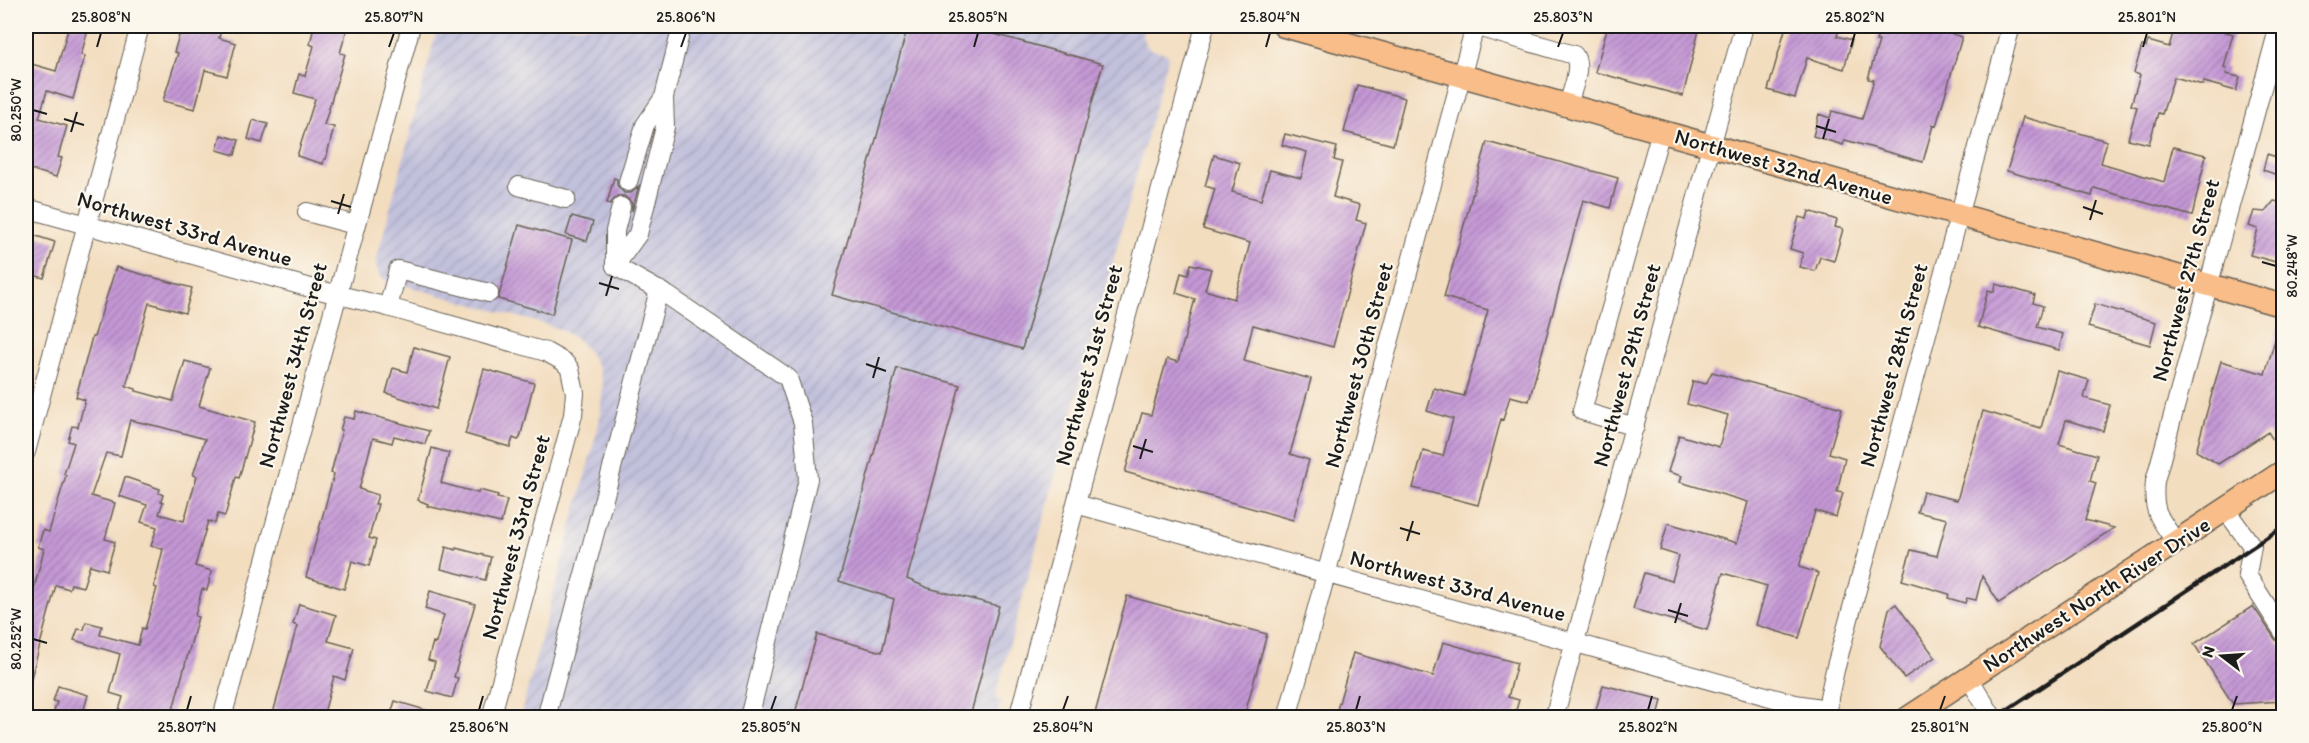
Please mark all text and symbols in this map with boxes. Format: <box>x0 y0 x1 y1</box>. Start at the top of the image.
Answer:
text: 25.808°N <box>71 8 131 26</box>
text: 25.807°N <box>365 8 423 26</box>
text: 25.806°N <box>656 8 716 26</box>
text: 25.805°N <box>948 8 1008 26</box>
text: 25.804°N <box>1240 8 1300 26</box>
text: 25.803°N <box>1533 8 1593 26</box>
text: 25.802°N <box>1825 8 1885 26</box>
text: 25.801°N <box>2118 8 2176 26</box>
text: 80.250°W <box>7 78 25 142</box>
street label: Northwest 32nd Avenue <box>1672 122 1896 211</box>
street label: Northwest 27th Street <box>2145 176 2226 384</box>
street label: Northwest 33rd Avenue <box>74 185 296 272</box>
text: 80.248°W <box>2283 234 2301 298</box>
street label: Northwest 30th Street <box>1318 259 1399 471</box>
street label: Northwest 34th Street <box>252 260 333 471</box>
street label: Northwest 28th Street <box>1853 260 1934 470</box>
street label: Northwest 29th Street <box>1586 261 1667 470</box>
street label: Northwest 31st Street <box>1049 262 1128 469</box>
street label: Northwest 33rd Street <box>475 432 556 643</box>
street label: Northwest North River Drive <box>1978 511 2214 677</box>
street label: Northwest 33rd Avenue <box>1347 544 1569 627</box>
text: 80.252°W <box>7 608 25 670</box>
north arrow <box>2192 626 2252 686</box>
text: 25.807°N <box>158 718 216 736</box>
text: 25.806°N <box>449 718 509 736</box>
text: 25.805°N <box>741 718 801 736</box>
text: 25.804°N <box>1033 718 1093 736</box>
text: 25.803°N <box>1326 718 1386 736</box>
text: 25.802°N <box>1618 718 1678 736</box>
text: 25.801°N <box>1911 718 1969 736</box>
text: 25.800°N <box>2202 718 2262 736</box>

